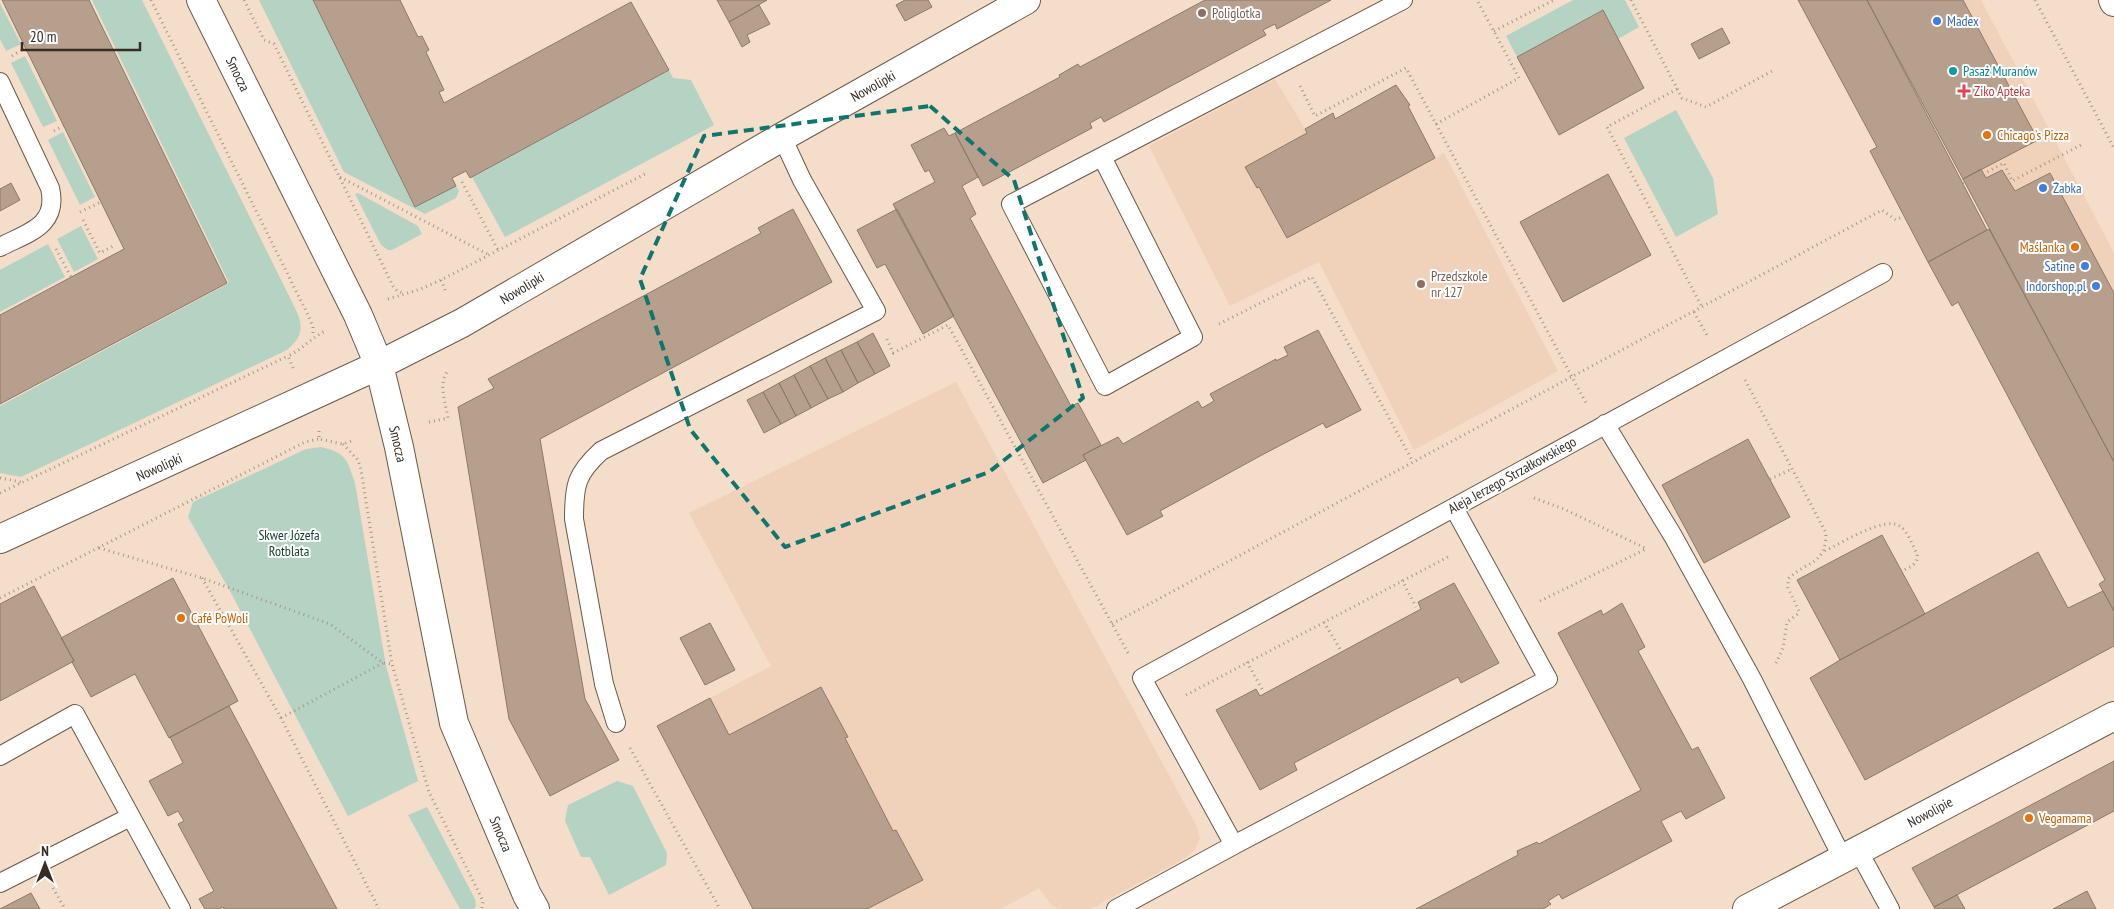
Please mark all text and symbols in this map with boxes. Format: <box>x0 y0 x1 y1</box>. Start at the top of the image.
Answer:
place label: Poliglotka <box>1212 4 1261 22</box>
marker: Poliglotka <box>1196 7 1208 19</box>
place label: Madex <box>1947 12 1979 30</box>
marker: Madex <box>1931 15 1943 27</box>
scale bar <box>22 20 140 52</box>
text: 20 m <box>30 27 56 46</box>
street label: Smocza <box>222 54 254 94</box>
place label: Pasaż Muranów <box>1963 62 2038 80</box>
marker: Pasaż Muranów <box>1947 65 1959 77</box>
street label: Nowolipki <box>847 66 899 106</box>
place label: Ziko Apteka <box>1974 82 2030 100</box>
marker: Ziko Apteka <box>1958 85 1970 97</box>
place label: Chicago's Pizza <box>1997 126 2069 144</box>
marker: Chicago's Pizza <box>1981 129 1993 141</box>
place label: Żabka <box>2053 179 2082 197</box>
marker: Żabka <box>2037 182 2049 194</box>
place label: Maślanka <box>2020 238 2065 256</box>
marker: Maślanka <box>2069 241 2081 253</box>
place label: Satine <box>2045 257 2075 275</box>
marker: Satine <box>2079 260 2091 272</box>
place label: Przedszkole nr 127 <box>1431 267 1488 301</box>
street label: Nowolipki <box>497 268 547 308</box>
place label: Indorshop.pl <box>2026 277 2087 295</box>
marker: Przedszkole nr 127 <box>1415 278 1427 290</box>
marker: Indorshop.pl <box>2090 280 2102 292</box>
street label: Smocza <box>385 424 411 464</box>
street label: Aleja Jerzego Strzałkowskiego <box>1445 432 1579 518</box>
street label: Nowolipki <box>133 449 185 485</box>
park label: Skwer Józefa Rotblata <box>258 526 320 560</box>
place label: Café PoWoli <box>191 609 248 627</box>
marker: Café PoWoli <box>175 612 187 624</box>
street label: Nowolipie <box>1904 792 1956 831</box>
place label: Vegamama <box>2038 809 2092 827</box>
marker: Vegamama <box>2023 812 2035 824</box>
street label: Smocza <box>486 814 516 854</box>
north arrow <box>20 839 70 889</box>
text: N <box>41 842 49 860</box>

